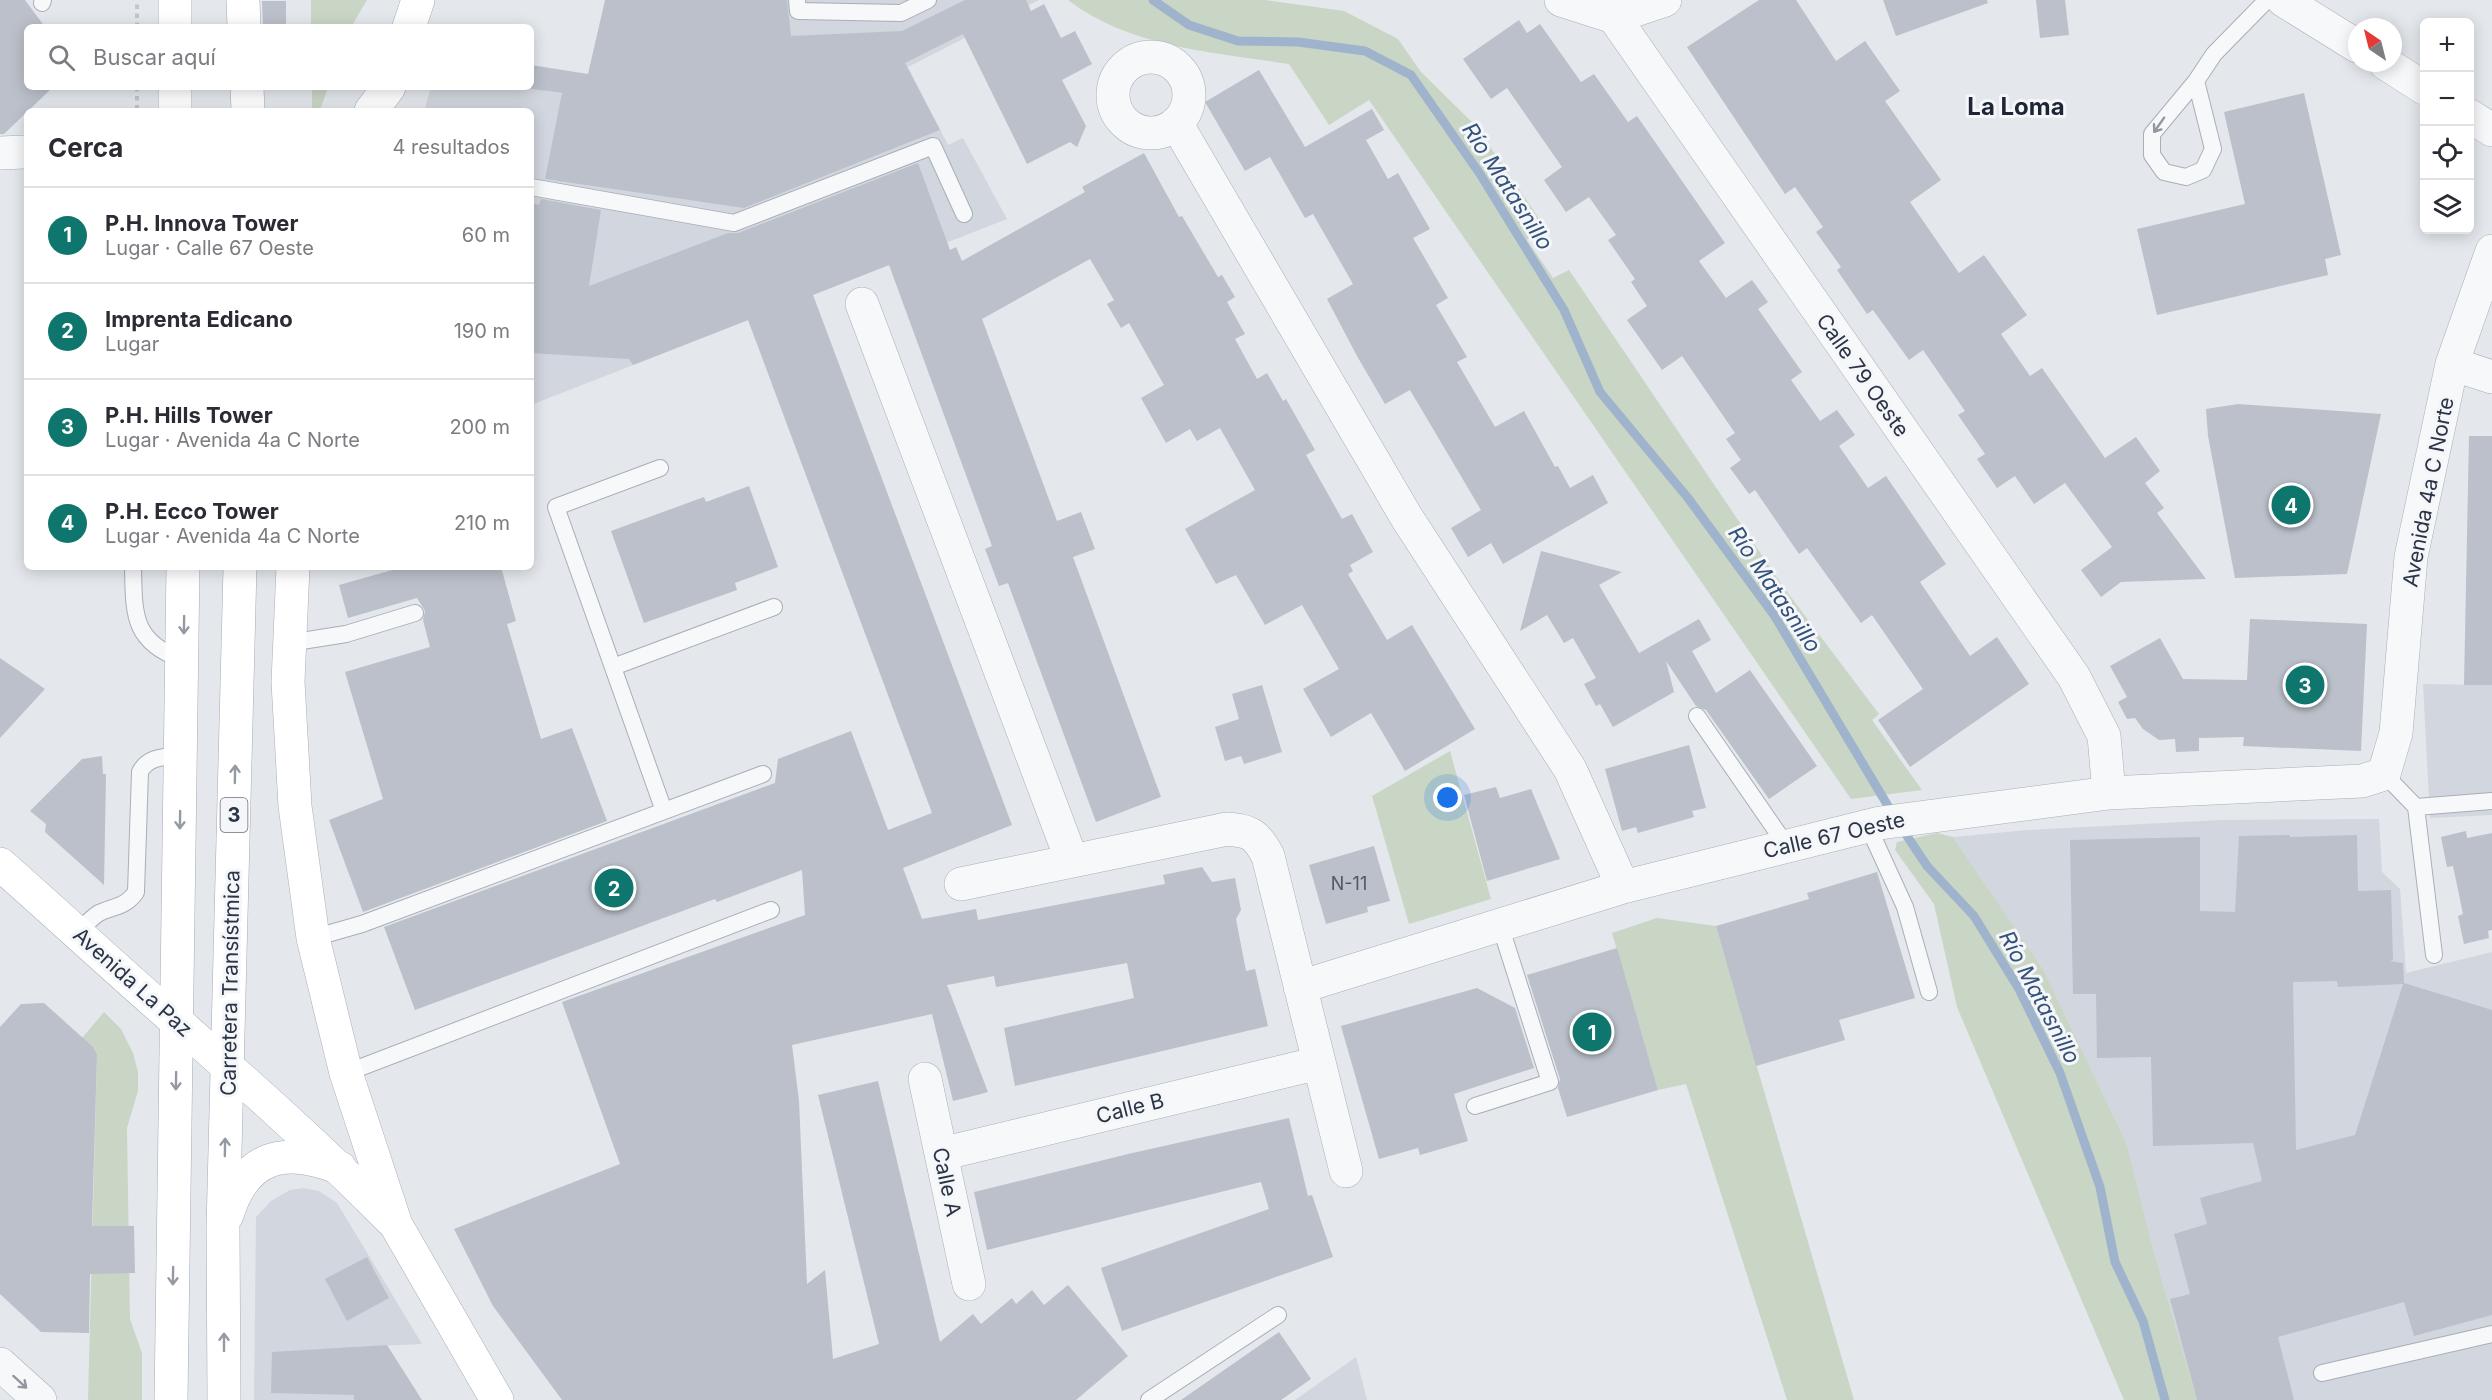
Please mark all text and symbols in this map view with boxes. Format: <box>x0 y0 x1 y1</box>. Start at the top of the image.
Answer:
north arrow <box>2348 18 2402 72</box>
map controls <box>2420 18 2474 234</box>
button: + <box>2420 18 2474 72</box>
search box <box>24 24 534 90</box>
icon: search <box>45 41 78 74</box>
text: Buscar aquí <box>93 44 216 70</box>
button: − <box>2420 72 2474 126</box>
district label: La Loma <box>1967 92 2065 121</box>
water label: Río Matasnillo <box>1457 117 1559 255</box>
one-way arrow <box>2153 117 2165 133</box>
button: locate <box>2420 126 2474 180</box>
text: Cerca <box>48 132 123 163</box>
text: 4 resultados <box>392 135 510 159</box>
button: layers <box>2420 180 2474 234</box>
text: P.H. Innova Tower <box>105 210 298 236</box>
text: 1 <box>63 223 72 247</box>
text: 60 m <box>462 223 510 247</box>
text: Lugar · Calle 67 Oeste <box>105 236 314 260</box>
text: Imprenta Edicano <box>105 306 293 332</box>
street label: Calle 79 Oeste <box>1811 309 1915 441</box>
text: 2 <box>61 319 74 343</box>
text: 190 m <box>454 319 510 343</box>
text: Lugar <box>105 332 159 356</box>
street label: Avenida 4a C Norte <box>2397 395 2459 589</box>
text: P.H. Hills Tower <box>105 402 273 428</box>
text: 3 <box>61 415 74 439</box>
text: 200 m <box>449 415 510 439</box>
text: Lugar · Avenida 4a C Norte <box>105 428 360 452</box>
pin: 4 <box>2272 482 2310 528</box>
text: P.H. Ecco Tower <box>105 498 279 524</box>
text: 4 <box>61 511 74 535</box>
text: 210 m <box>454 511 510 535</box>
water label: Río Matasnillo <box>1723 521 1827 657</box>
text: Lugar · Avenida 4a C Norte <box>105 524 360 548</box>
one-way arrow <box>178 615 189 635</box>
pin: 3 <box>2286 662 2324 708</box>
one-way arrow <box>229 765 241 785</box>
your location <box>1433 783 1462 812</box>
road number: 3 <box>220 798 248 832</box>
street label: Calle 67 Oeste <box>1761 807 1907 863</box>
one-way arrow <box>175 810 186 830</box>
pin: 2 <box>594 866 634 910</box>
street label: Carretera Transístmica <box>216 870 244 1096</box>
house number: N-11 <box>1331 873 1367 894</box>
street label: Avenida La Paz <box>68 922 198 1042</box>
water label: Río Matasnillo <box>1994 926 2086 1068</box>
pin: 1 <box>1572 1010 1612 1054</box>
one-way arrow <box>171 1071 182 1091</box>
street label: Calle B <box>1093 1088 1167 1128</box>
one-way arrow <box>220 1137 231 1157</box>
street label: Calle A <box>928 1145 966 1219</box>
one-way arrow <box>167 1266 179 1286</box>
one-way arrow <box>218 1332 230 1352</box>
one-way arrow <box>12 1375 27 1389</box>

